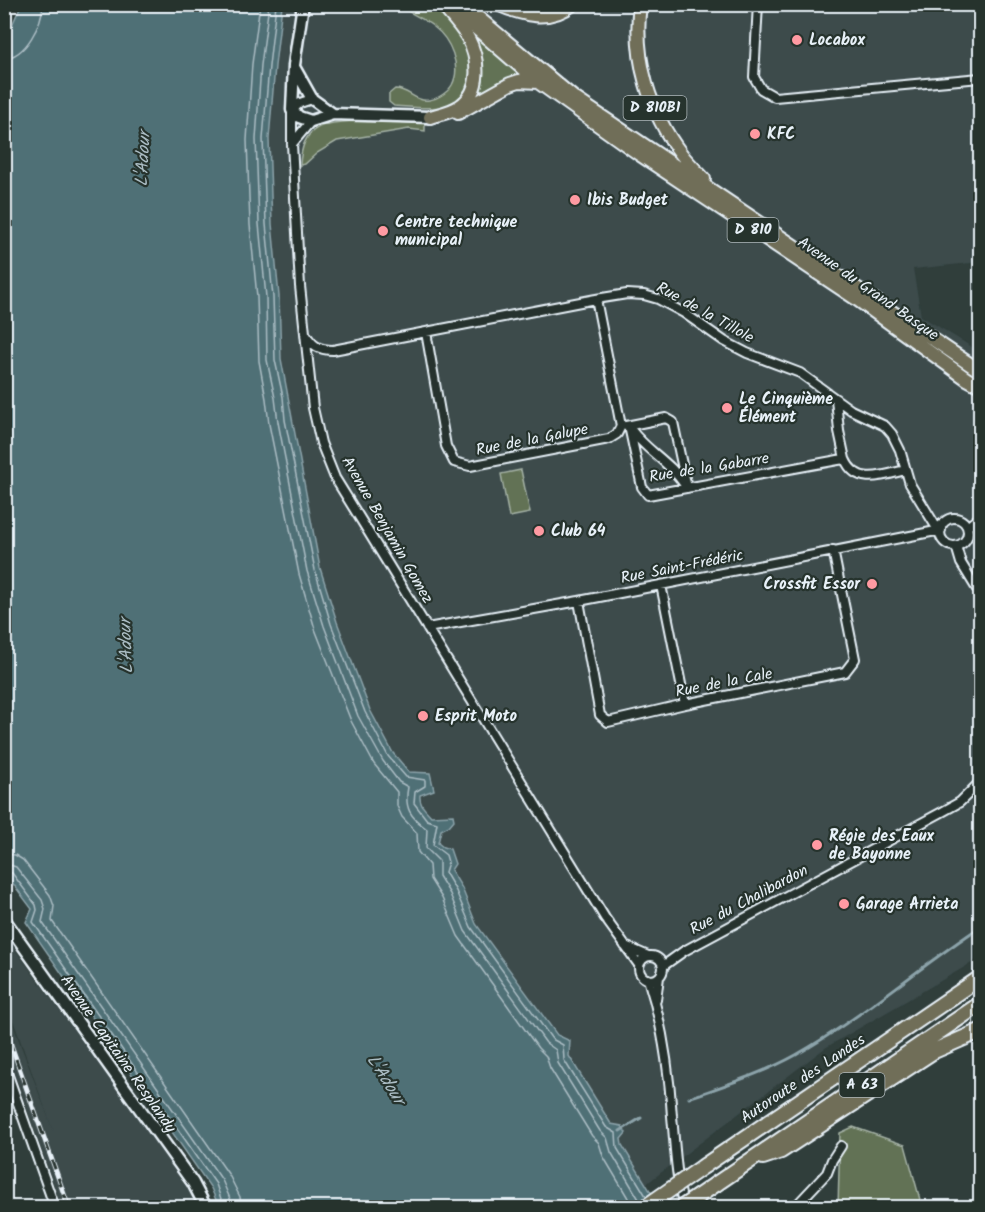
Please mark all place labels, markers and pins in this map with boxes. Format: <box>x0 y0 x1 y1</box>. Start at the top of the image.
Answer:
place label: Locabox <box>809 28 865 53</box>
marker: Locabox <box>790 33 804 47</box>
place label: KFC <box>767 122 795 147</box>
marker: KFC <box>748 127 762 141</box>
place label: Ibis Budget <box>587 188 669 213</box>
marker: Ibis Budget <box>568 193 582 207</box>
place label: Centre technique municipal <box>395 210 517 253</box>
marker: Centre technique municipal <box>376 224 390 238</box>
place label: Le Cinquième Élément <box>739 387 833 430</box>
marker: Le Cinquième Élément <box>720 401 734 415</box>
place label: Club 64 <box>551 519 606 544</box>
marker: Club 64 <box>532 524 546 538</box>
place label: Crossfit Essor <box>764 572 861 597</box>
marker: Crossfit Essor <box>865 577 879 591</box>
place label: Esprit Moto <box>435 704 517 729</box>
marker: Esprit Moto <box>416 709 430 723</box>
place label: Régie des Eaux de Bayonne <box>829 824 935 867</box>
marker: Régie des Eaux de Bayonne <box>810 838 824 852</box>
place label: Garage Arrieta <box>856 892 958 917</box>
marker: Garage Arrieta <box>837 897 851 911</box>

